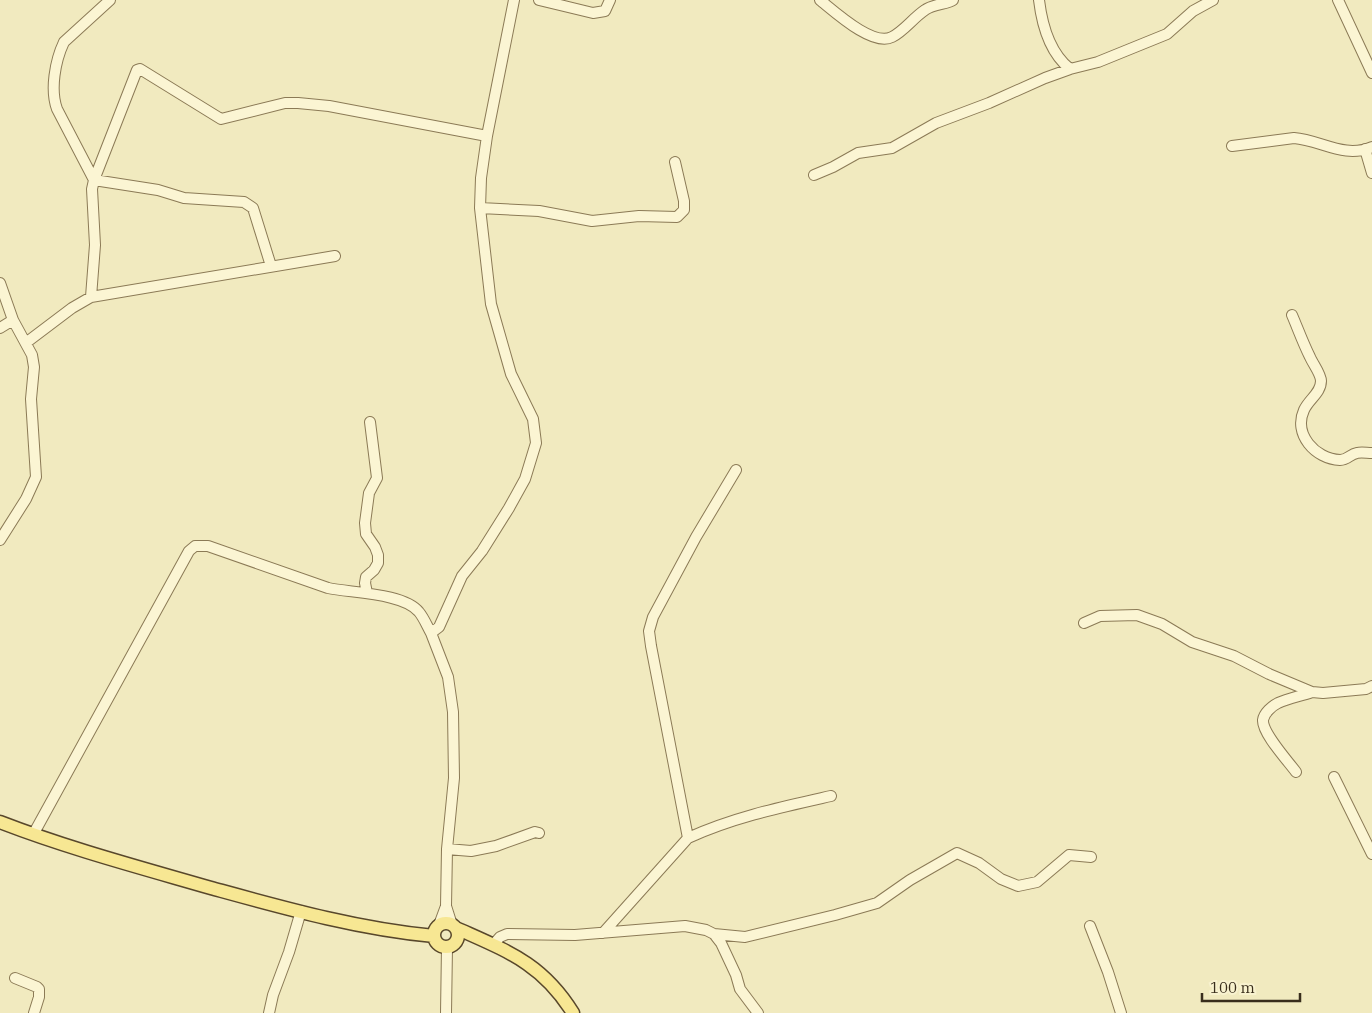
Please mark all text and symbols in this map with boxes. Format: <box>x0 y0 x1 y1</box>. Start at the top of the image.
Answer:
scale bar <box>1202 970 1300 1002</box>
text: 100 m <box>1210 978 1255 997</box>

